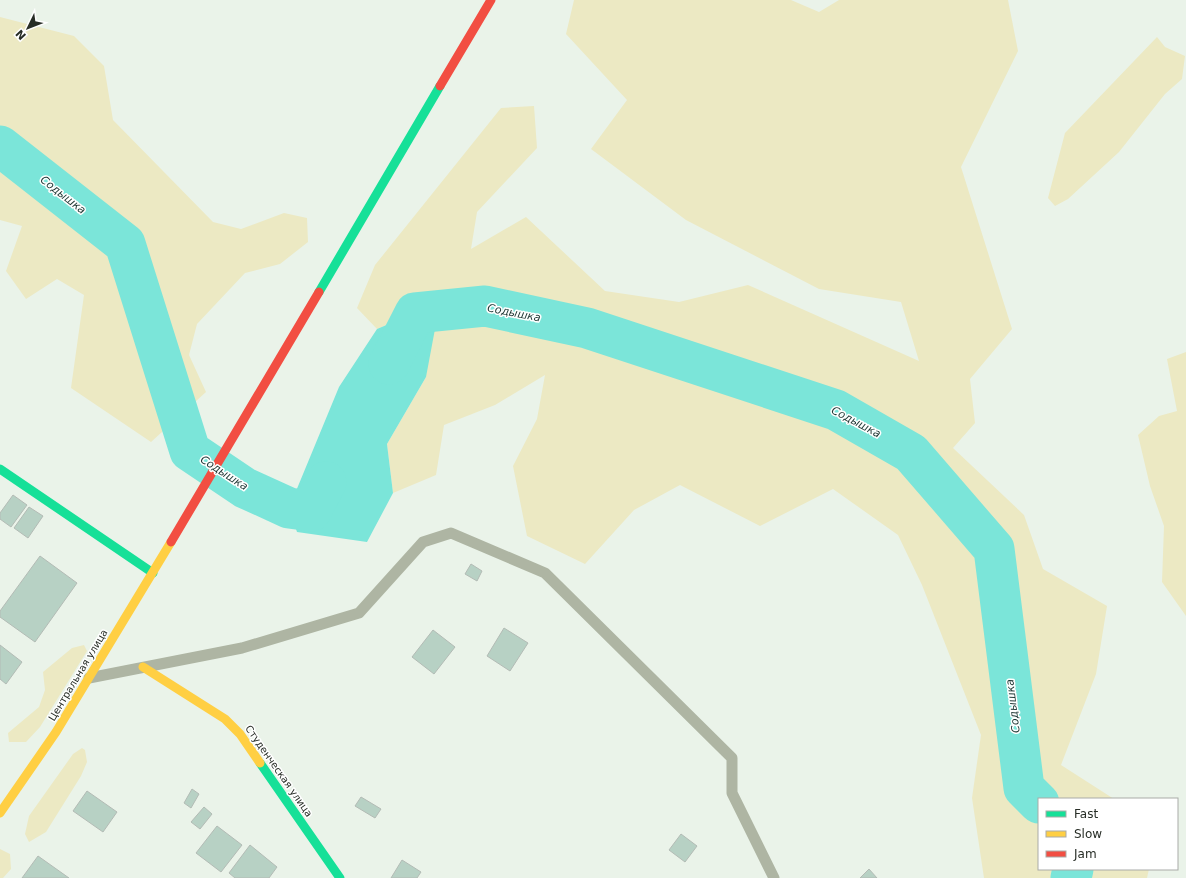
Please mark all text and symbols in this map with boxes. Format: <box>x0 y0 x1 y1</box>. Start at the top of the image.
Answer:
north arrow <box>8 8 48 48</box>
text: N <box>13 27 29 42</box>
water label: Содышка <box>38 173 89 217</box>
water label: Содышка <box>486 301 542 325</box>
water label: Содышка <box>829 404 883 441</box>
water label: Содышка <box>198 453 250 493</box>
street label: Центральная улица <box>46 627 110 723</box>
water label: Содышка <box>1003 678 1023 734</box>
street label: Студенческая улица <box>243 723 315 819</box>
legend <box>1038 798 1178 870</box>
text: Fast <box>1074 807 1098 821</box>
text: Slow <box>1074 827 1102 841</box>
text: Jam <box>1073 847 1097 861</box>

